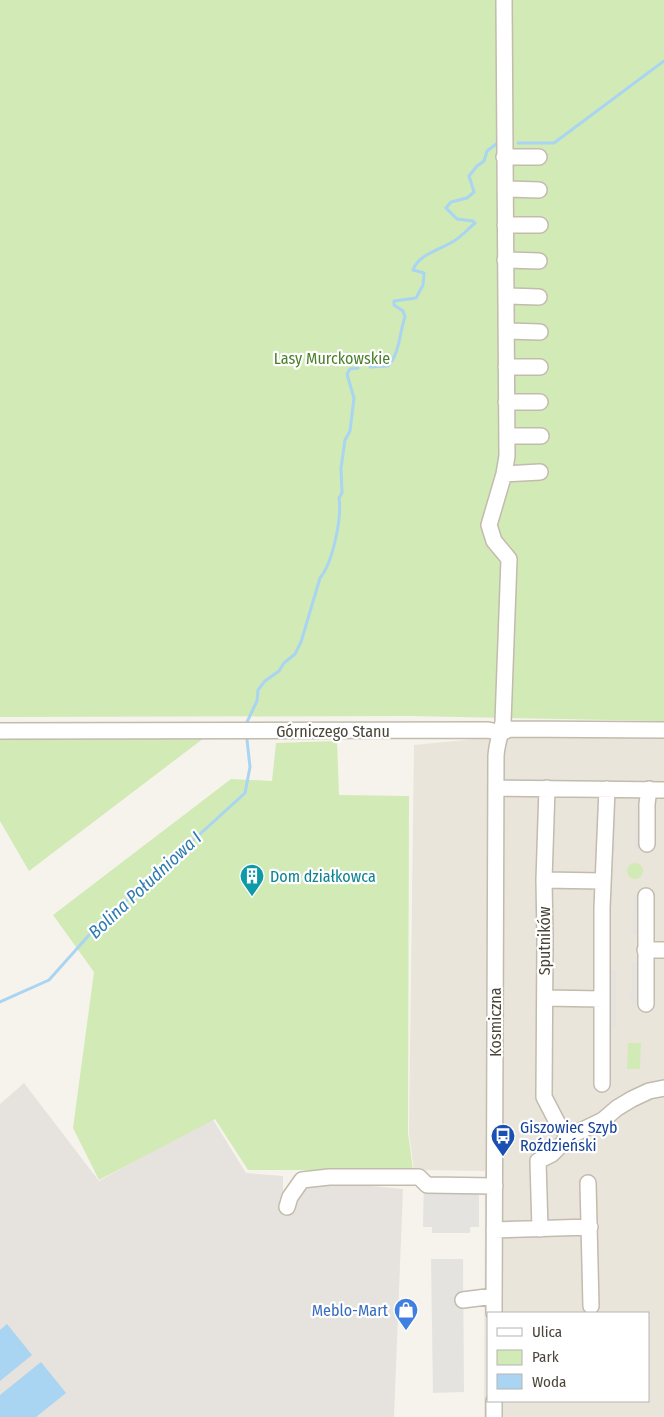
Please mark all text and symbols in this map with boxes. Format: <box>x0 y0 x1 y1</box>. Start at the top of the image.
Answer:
park label: Lasy Murckowskie <box>274 349 390 368</box>
street label: Górniczego Stanu <box>276 722 390 741</box>
water label: Bolina Południowa I <box>84 827 206 943</box>
building icon: Dom działkowca <box>239 863 265 897</box>
place label: Dom działkowca <box>270 867 376 886</box>
street label: Sputników <box>535 906 554 975</box>
street label: Kosmiczna <box>486 987 505 1057</box>
place label: Giszowiec Szyb Roździeński <box>520 1118 617 1155</box>
bus stop icon: Giszowiec Szyb Roździeński <box>490 1123 516 1157</box>
shop icon: Meblo-Mart <box>393 1297 419 1331</box>
place label: Meblo-Mart <box>312 1301 389 1320</box>
legend <box>487 1312 649 1402</box>
text: Ulica <box>532 1323 562 1341</box>
text: Park <box>532 1348 559 1366</box>
text: Woda <box>532 1373 566 1391</box>

